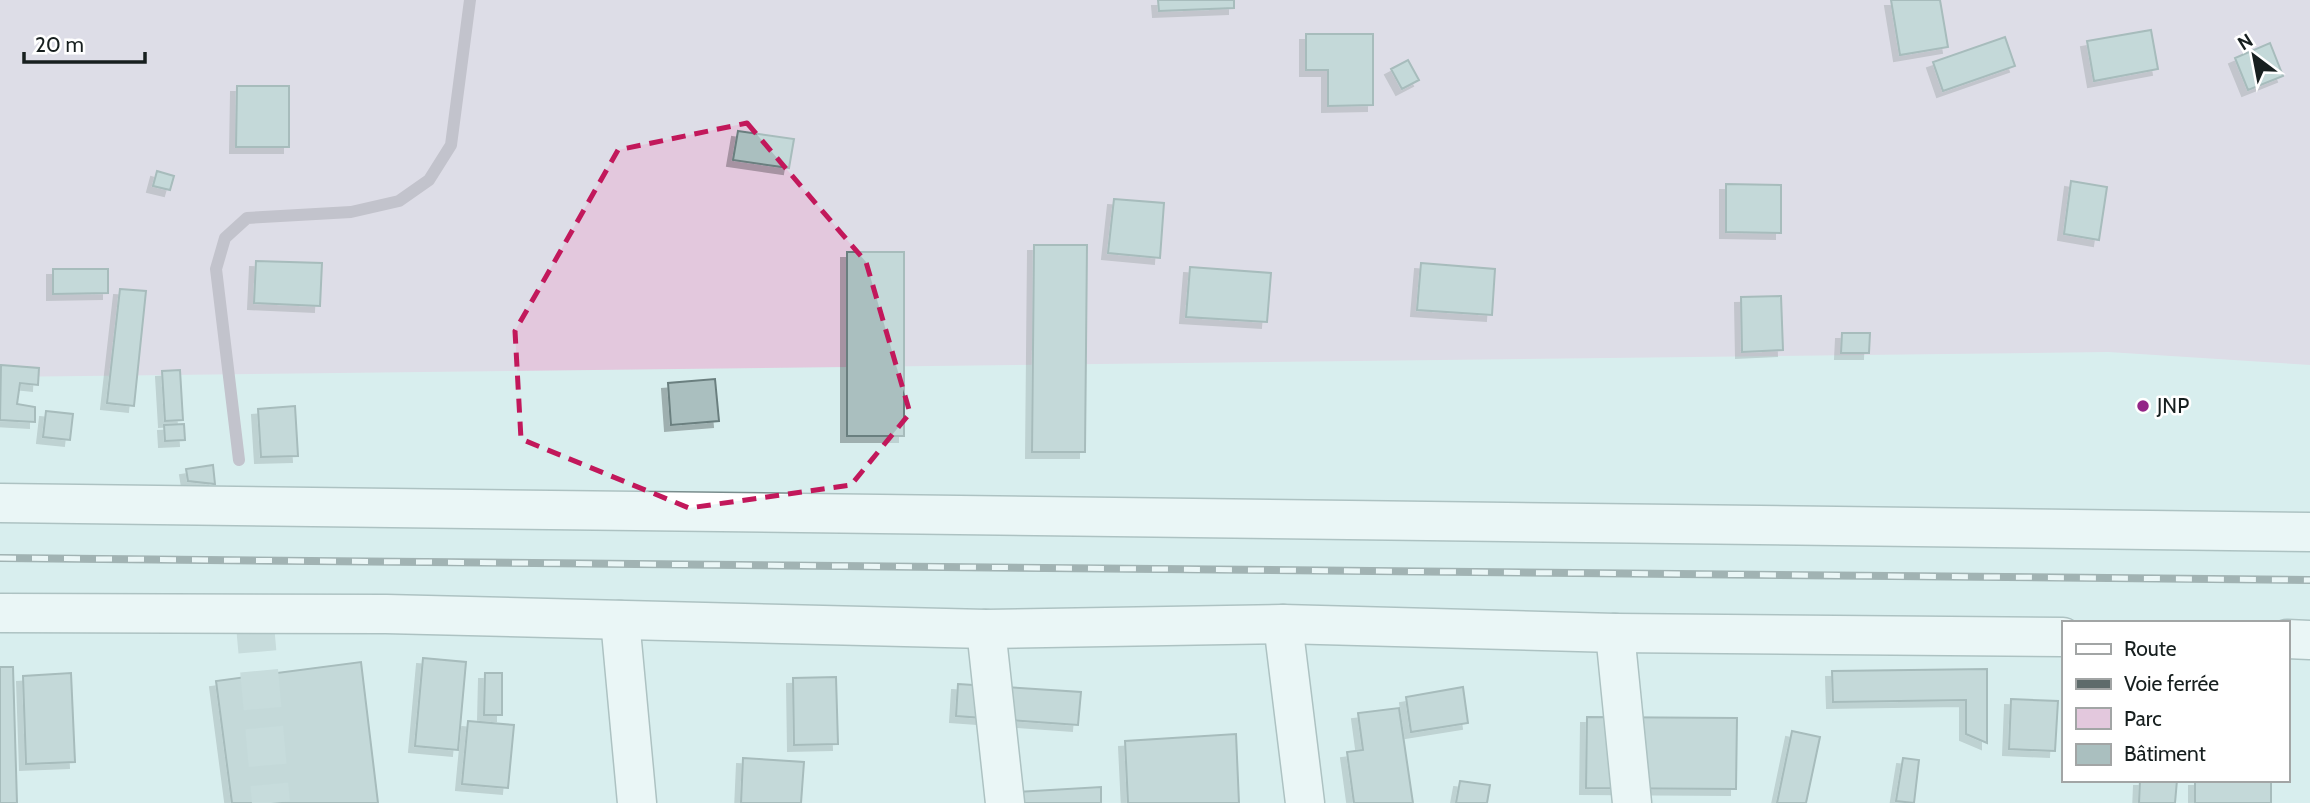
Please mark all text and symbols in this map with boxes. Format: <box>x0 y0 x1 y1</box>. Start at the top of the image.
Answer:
scale bar <box>24 21 145 65</box>
north arrow <box>2219 21 2289 91</box>
text: N <box>2233 29 2257 55</box>
text: 20 m <box>35 32 84 57</box>
place label: JNP <box>2156 393 2189 418</box>
marker: JNP <box>2135 398 2151 414</box>
legend <box>2062 621 2289 782</box>
text: Route <box>2124 636 2177 661</box>
text: Voie ferrée <box>2124 671 2219 696</box>
text: Parc <box>2124 706 2162 731</box>
text: Bâtiment <box>2124 741 2206 766</box>

